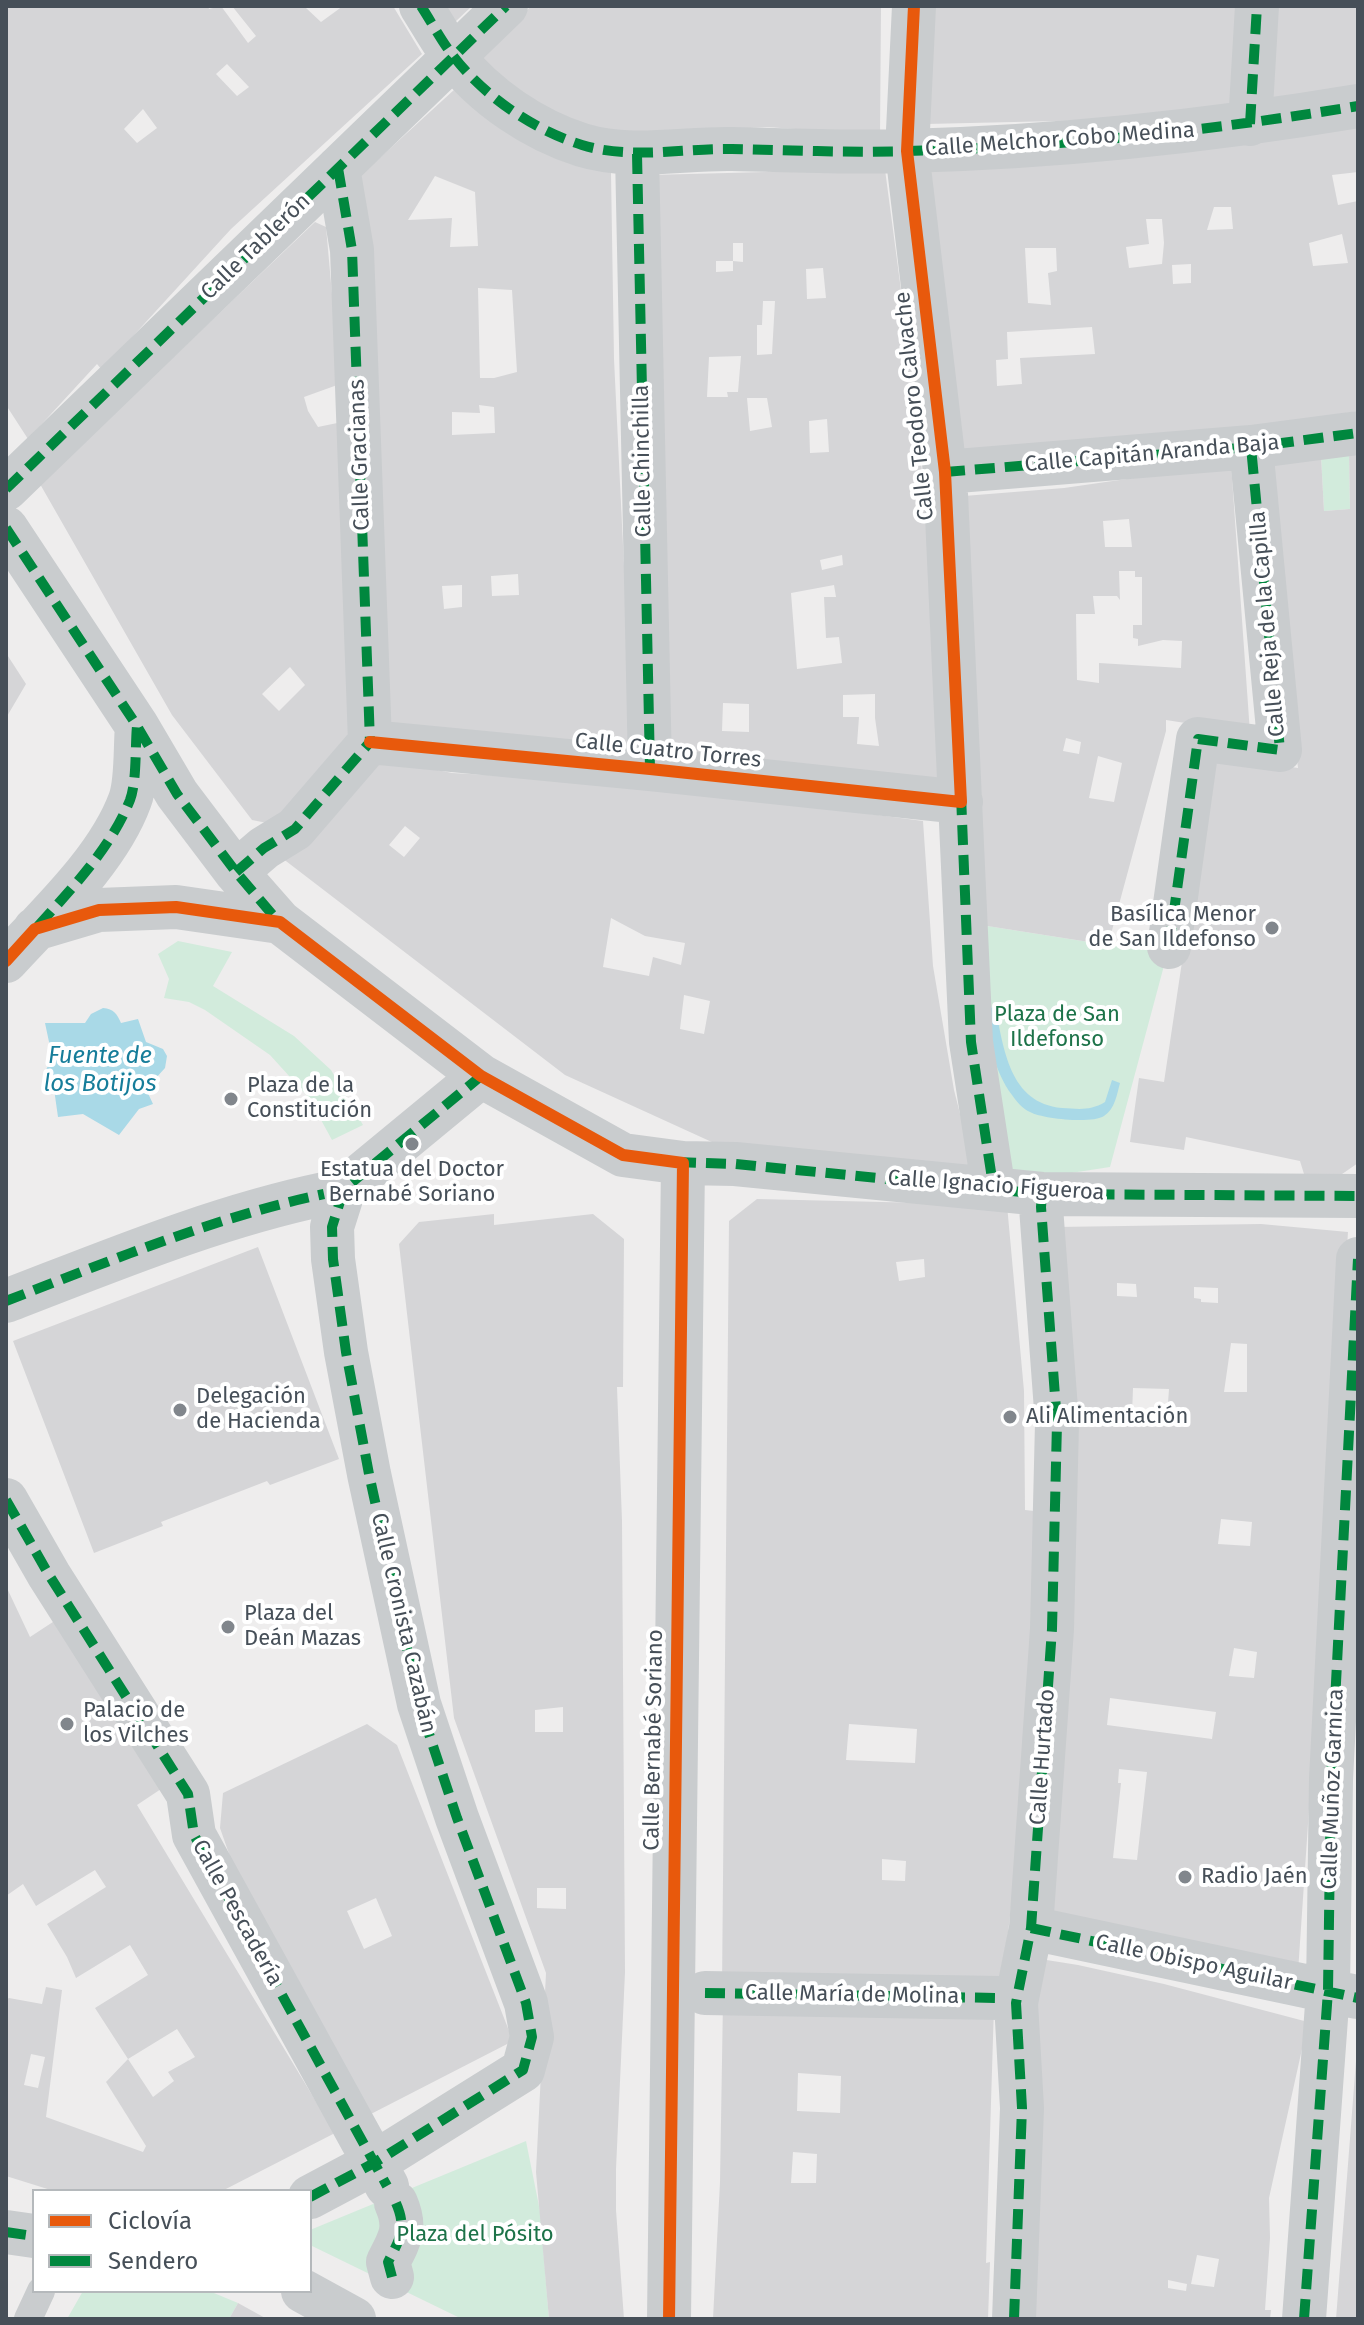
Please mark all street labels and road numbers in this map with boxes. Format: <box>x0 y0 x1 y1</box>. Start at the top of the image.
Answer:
street label: Calle Melchor Cobo Medina <box>924 117 1196 163</box>
street label: Calle Tablerón <box>196 188 316 306</box>
street label: Calle Teodoro Calvache <box>890 290 940 522</box>
street label: Calle Gracianas <box>344 379 376 531</box>
street label: Calle Chinchilla <box>628 384 658 538</box>
street label: Calle Capitán Aranda Baja <box>1024 430 1280 478</box>
street label: Calle Reja de la Capilla <box>1245 510 1291 738</box>
street label: Calle Cuatro Torres <box>574 728 762 774</box>
street label: Calle Ignacio Figueroa <box>887 1165 1105 1207</box>
street label: Calle Cronista Cazabán <box>365 1510 441 1736</box>
street label: Calle Bernabé Soriano <box>639 1629 669 1851</box>
street label: Calle Hurtado <box>1025 1688 1061 1826</box>
street label: Calle Muñoz Garnica <box>1316 1688 1350 1890</box>
street label: Calle Pescadería <box>186 1835 288 1991</box>
street label: Calle Obispo Aguilar <box>1093 1929 1295 1997</box>
street label: Calle María de Molina <box>745 1980 959 2010</box>

